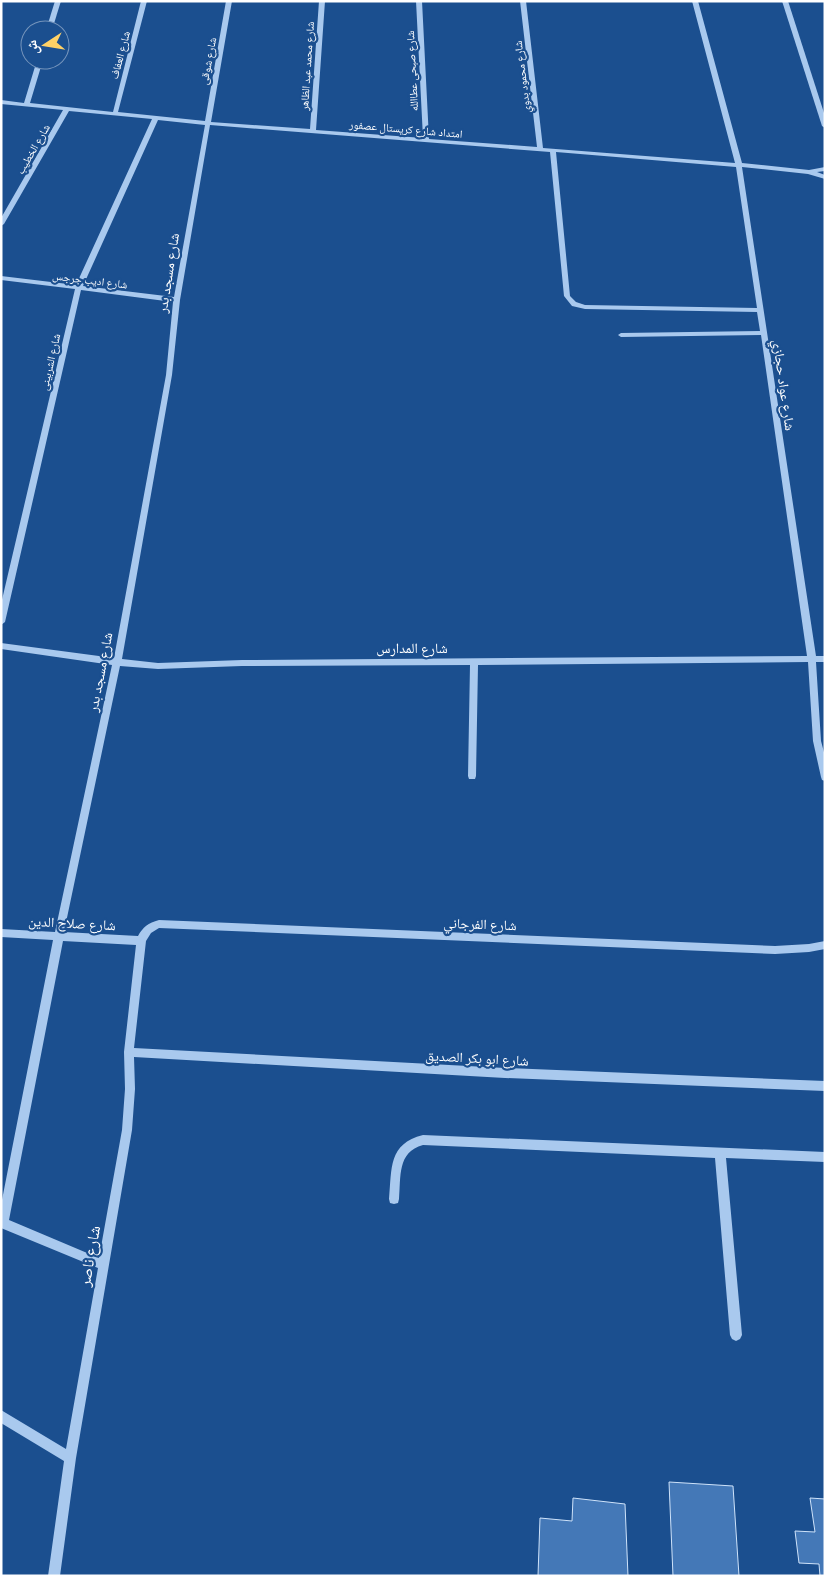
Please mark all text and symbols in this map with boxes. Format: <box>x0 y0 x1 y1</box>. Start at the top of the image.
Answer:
north arrow <box>20 20 70 70</box>
street label: شارع محمد عبد الظاهر <box>297 21 317 112</box>
street label: شارع العفاف <box>107 29 133 81</box>
street label: شارع صبحى عطاالله <box>403 30 421 112</box>
street label: شارع شوقى <box>197 36 219 86</box>
text: ش <box>22 38 43 57</box>
street label: شارع محمود بدوي <box>511 40 535 114</box>
street label: امتداد شارع كريستال عصفور <box>348 117 463 141</box>
street label: شارع الخطيب <box>13 121 53 177</box>
street label: شارع مسجد بدر <box>153 232 184 315</box>
street label: شارع اديب جرجس <box>52 268 128 292</box>
street label: شارع الشربينى <box>37 332 63 392</box>
street label: شارع عواد حجازي <box>766 338 799 432</box>
street label: شارع مسجد بدر <box>83 631 117 714</box>
street label: شارع المدارس <box>376 639 448 658</box>
street label: شارع صلاح الدين <box>28 912 116 935</box>
street label: شارع الفرجاني <box>443 914 517 937</box>
street label: شارع ابو بكر الصديق <box>425 1046 529 1071</box>
street label: شارع ناصر <box>73 1224 105 1289</box>

